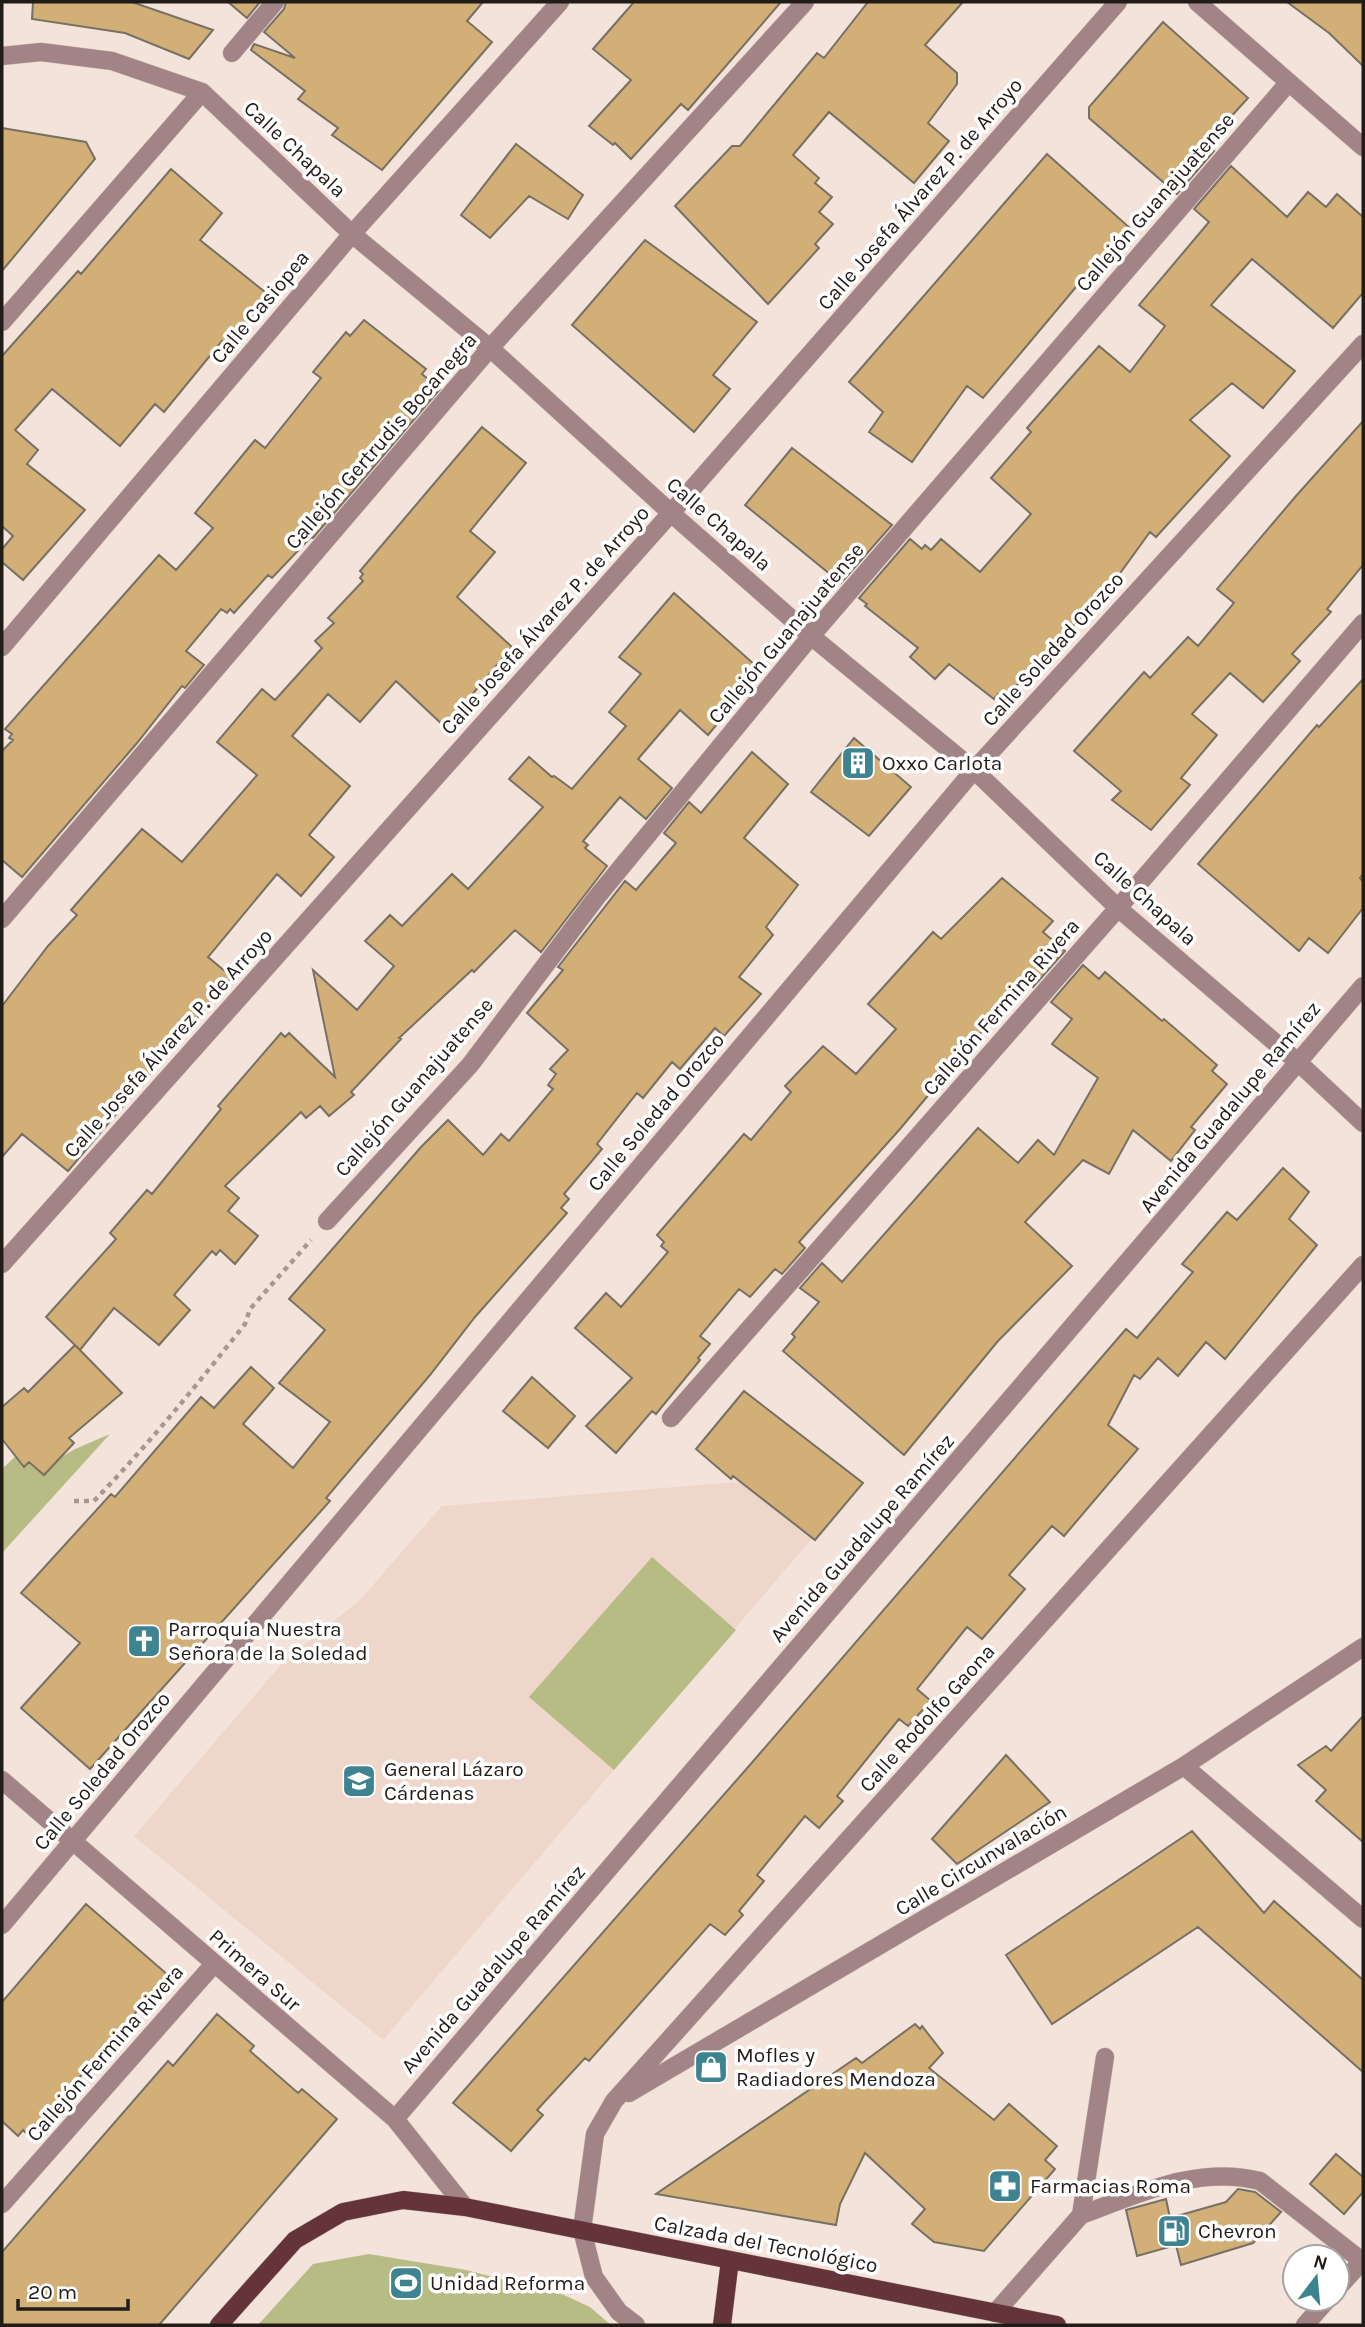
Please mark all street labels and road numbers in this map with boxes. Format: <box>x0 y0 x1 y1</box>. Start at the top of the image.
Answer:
street label: Calle Josefa Álvarez P. de Arroyo <box>813 73 1027 315</box>
street label: Calle Chapala <box>239 96 351 202</box>
street label: Callejón Guanajuatense <box>1071 108 1239 296</box>
street label: Calle Casiopea <box>206 246 314 368</box>
street label: Callejón Gertrudis Bocanegra <box>280 328 482 554</box>
street label: Calle Chapala <box>662 472 776 576</box>
street label: Calle Josefa Álvarez P. de Arroyo <box>436 501 654 739</box>
street label: Callejón Guanajuatense <box>703 538 869 728</box>
street label: Calle Soledad Orozco <box>977 567 1129 731</box>
street label: Calle Chapala <box>1089 845 1201 951</box>
street label: Callejón Fermina Rivera <box>918 914 1084 1100</box>
street label: Calle Josefa Álvarez P. de Arroyo <box>59 924 277 1162</box>
street label: Callejón Guanajuatense <box>330 993 498 1181</box>
street label: Avenida Guadalupe Ramírez <box>1135 997 1325 1217</box>
street label: Calle Soledad Orozco <box>583 1028 729 1196</box>
street label: Avenida Guadalupe Ramírez <box>765 1429 959 1647</box>
street label: Calle Rodolfo Gaona <box>854 1639 1000 1797</box>
street label: Calle Soledad Orozco <box>29 1687 175 1855</box>
street label: Calle Circunvalación <box>891 1799 1071 1921</box>
street label: Avenida Guadalupe Ramírez <box>396 1860 590 2078</box>
street label: Primera Sur <box>204 1924 306 2016</box>
street label: Callejón Fermina Rivera <box>22 1960 188 2146</box>
street label: Calzada del Tecnológico <box>652 2211 880 2277</box>

